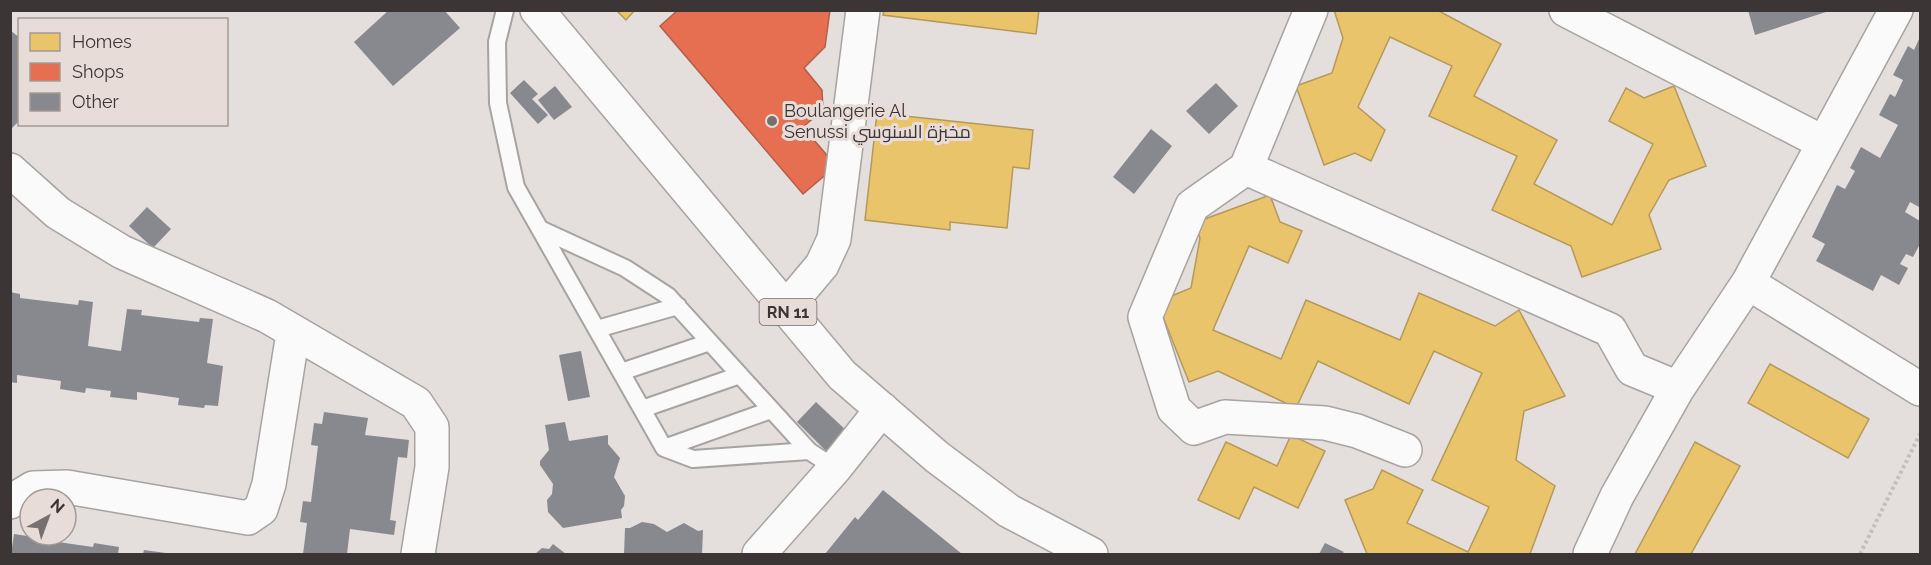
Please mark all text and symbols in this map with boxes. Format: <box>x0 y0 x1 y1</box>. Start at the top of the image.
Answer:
legend <box>18 18 228 126</box>
text: Homes <box>72 31 132 52</box>
text: Shops <box>72 61 124 82</box>
text: Other <box>72 91 120 112</box>
place label: Boulangerie Al Senussi مخبزة السنوسي <box>784 100 971 145</box>
marker: Boulangerie Al Senussi مخبزة السنوسي <box>765 114 779 128</box>
road number: RN 11 <box>760 299 816 325</box>
north arrow <box>18 487 78 547</box>
text: N <box>47 495 68 517</box>

